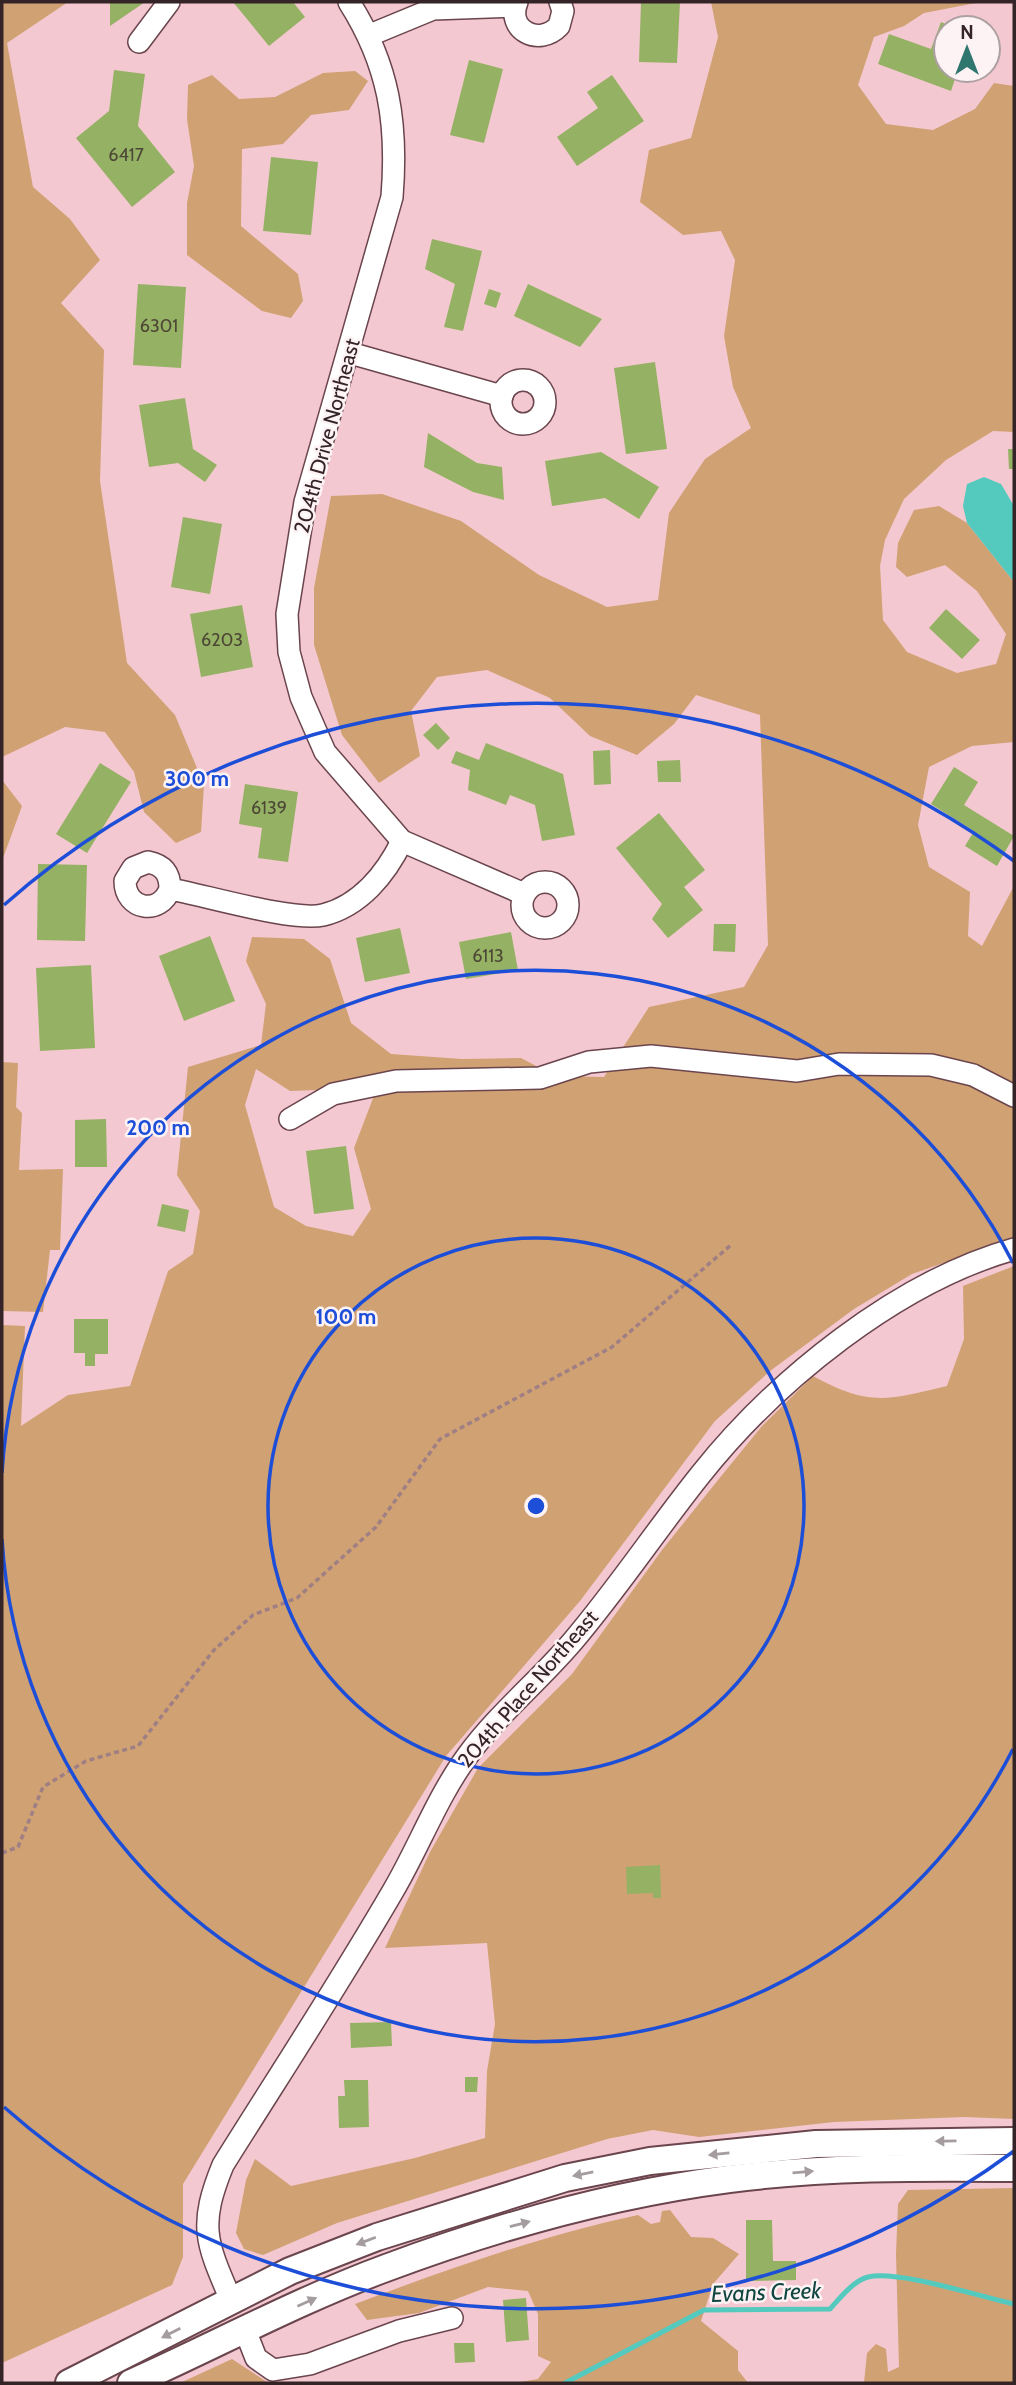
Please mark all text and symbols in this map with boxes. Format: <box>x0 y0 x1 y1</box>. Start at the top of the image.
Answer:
north arrow <box>932 14 1002 84</box>
text: N <box>960 21 974 44</box>
house number: 6417 <box>108 144 144 166</box>
house number: 6301 <box>140 315 178 337</box>
street label: 204th Drive Northeast <box>288 336 365 536</box>
house number: 6203 <box>201 629 243 651</box>
text: 300 m <box>165 766 229 791</box>
house number: 6139 <box>251 797 287 819</box>
house number: 6113 <box>472 945 504 967</box>
text: 200 m <box>126 1115 190 1140</box>
text: 100 m <box>316 1304 376 1329</box>
centre of rings <box>524 1494 548 1518</box>
street label: 204th Place Northeast <box>452 1605 603 1773</box>
one-way arrow <box>935 2135 957 2147</box>
one-way arrow <box>708 2148 730 2159</box>
one-way arrow <box>792 2166 814 2177</box>
one-way arrow <box>572 2169 594 2180</box>
one-way arrow <box>510 2218 532 2229</box>
one-way arrow <box>355 2236 376 2247</box>
water label: Evans Creek <box>710 2276 823 2308</box>
one-way arrow <box>297 2297 318 2308</box>
one-way arrow <box>161 2327 181 2338</box>

